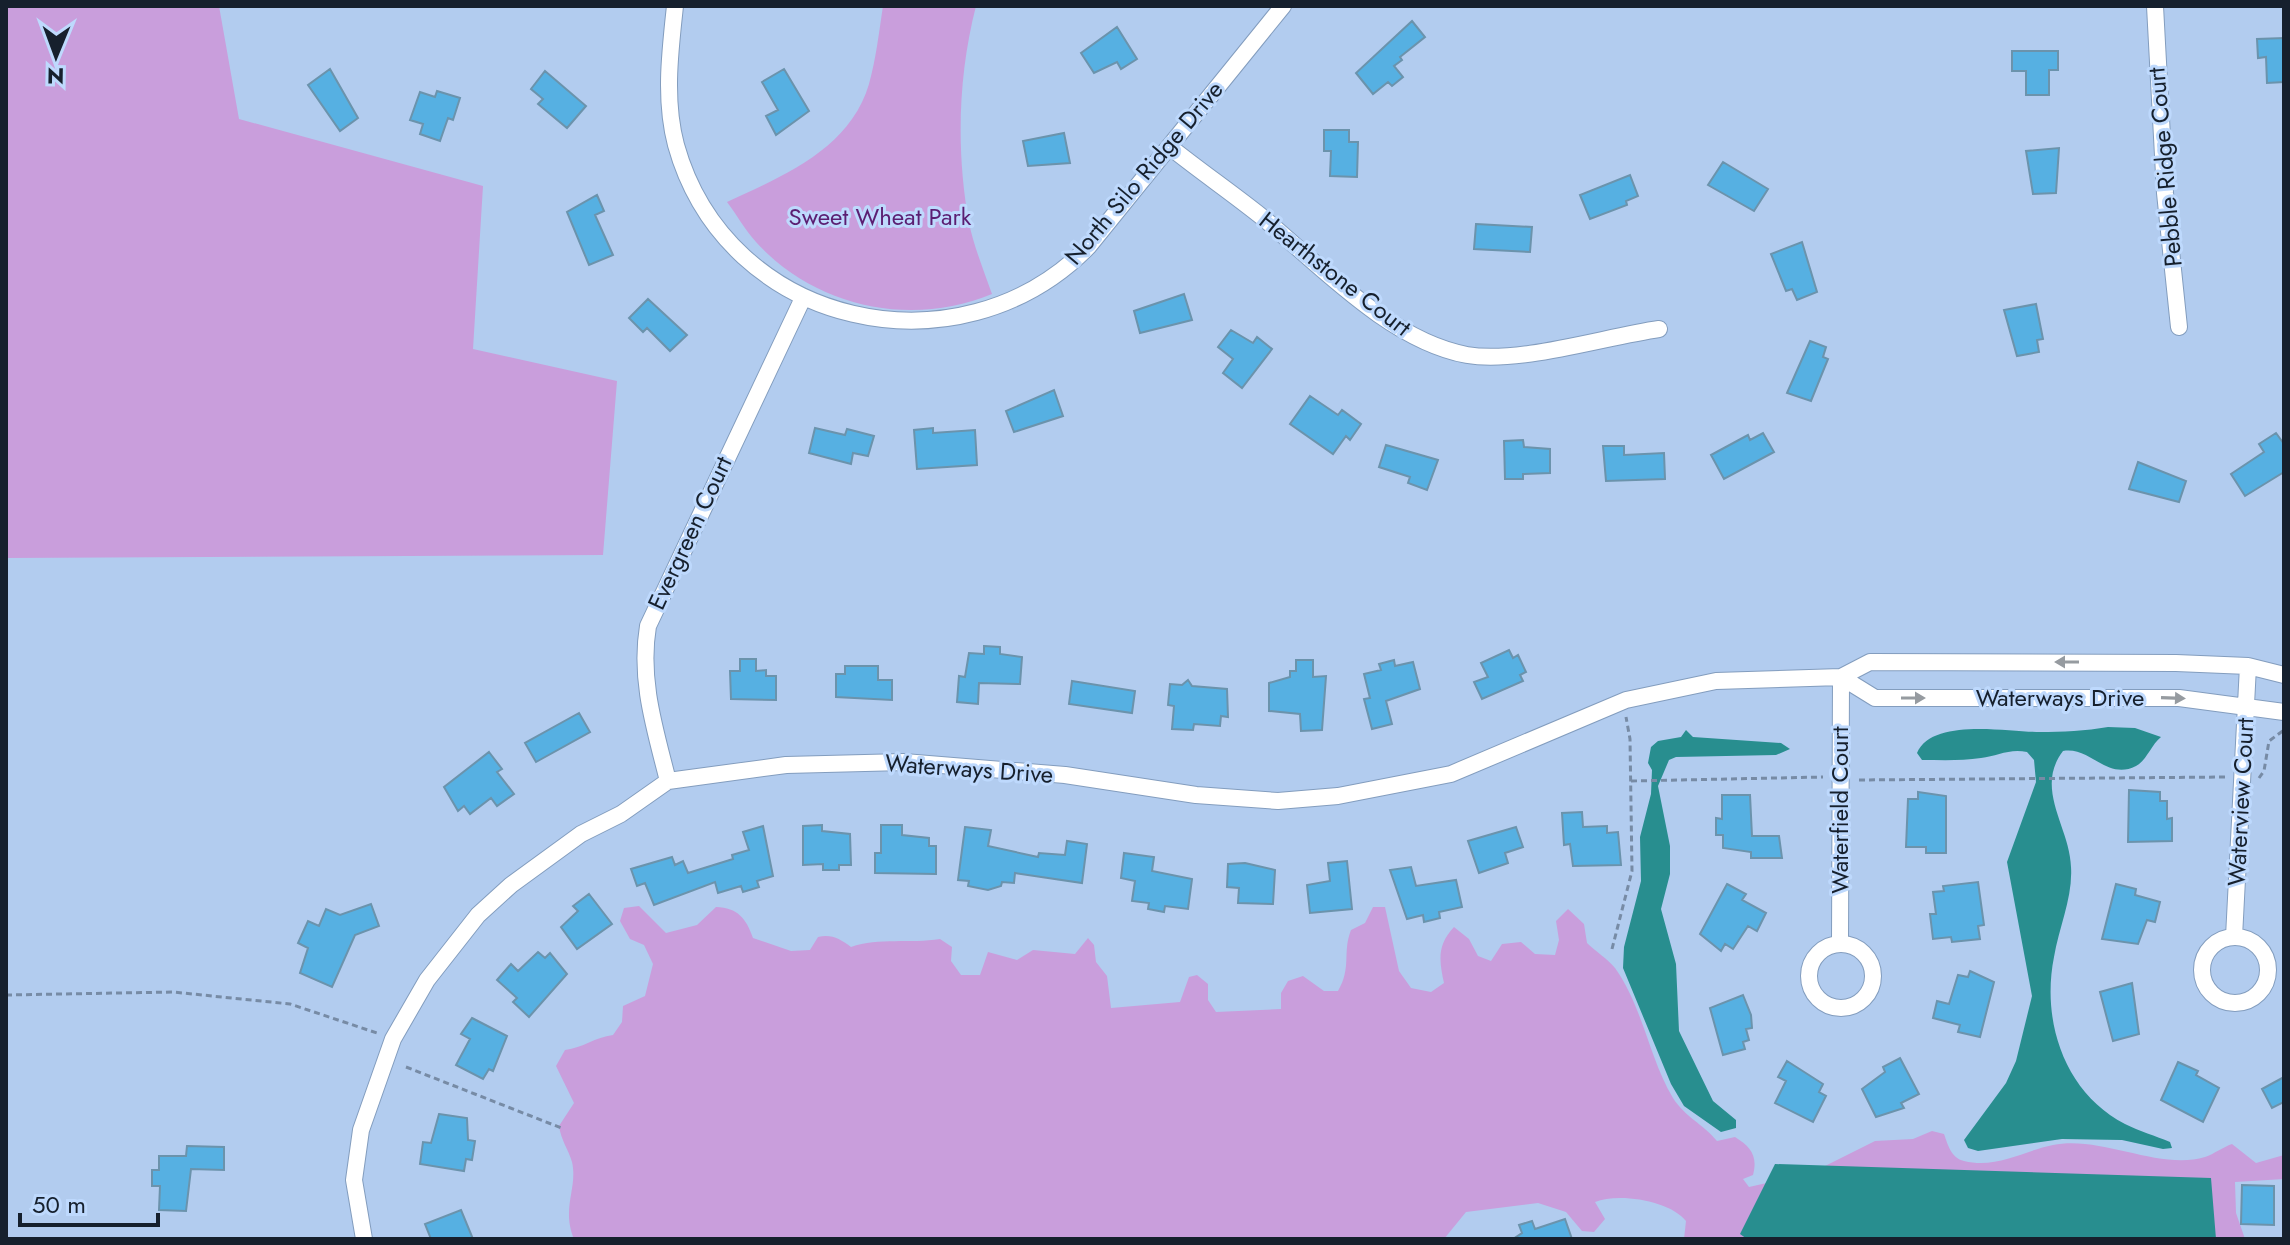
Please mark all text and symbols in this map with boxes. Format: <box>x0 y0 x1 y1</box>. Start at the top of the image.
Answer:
north arrow <box>16 16 96 96</box>
text: N <box>47 60 65 92</box>
street label: Pebble Ridge Court <box>2138 66 2191 268</box>
street label: North Silo Ridge Drive <box>1056 73 1231 272</box>
park label: Sweet Wheat Park <box>789 199 972 234</box>
street label: Hearthstone Court <box>1252 203 1419 344</box>
street label: Evergreen Court <box>639 450 741 615</box>
one-way arrow <box>2054 656 2079 668</box>
street label: Waterways Drive <box>1976 680 2144 715</box>
one-way arrow <box>1901 692 1926 704</box>
one-way arrow <box>2161 692 2186 705</box>
street label: Waterview Court <box>2219 717 2262 887</box>
street label: Waterfield Court <box>1822 726 1857 894</box>
street label: Waterways Drive <box>884 745 1054 792</box>
scale bar <box>20 1177 158 1227</box>
text: 50 m <box>32 1187 86 1222</box>

